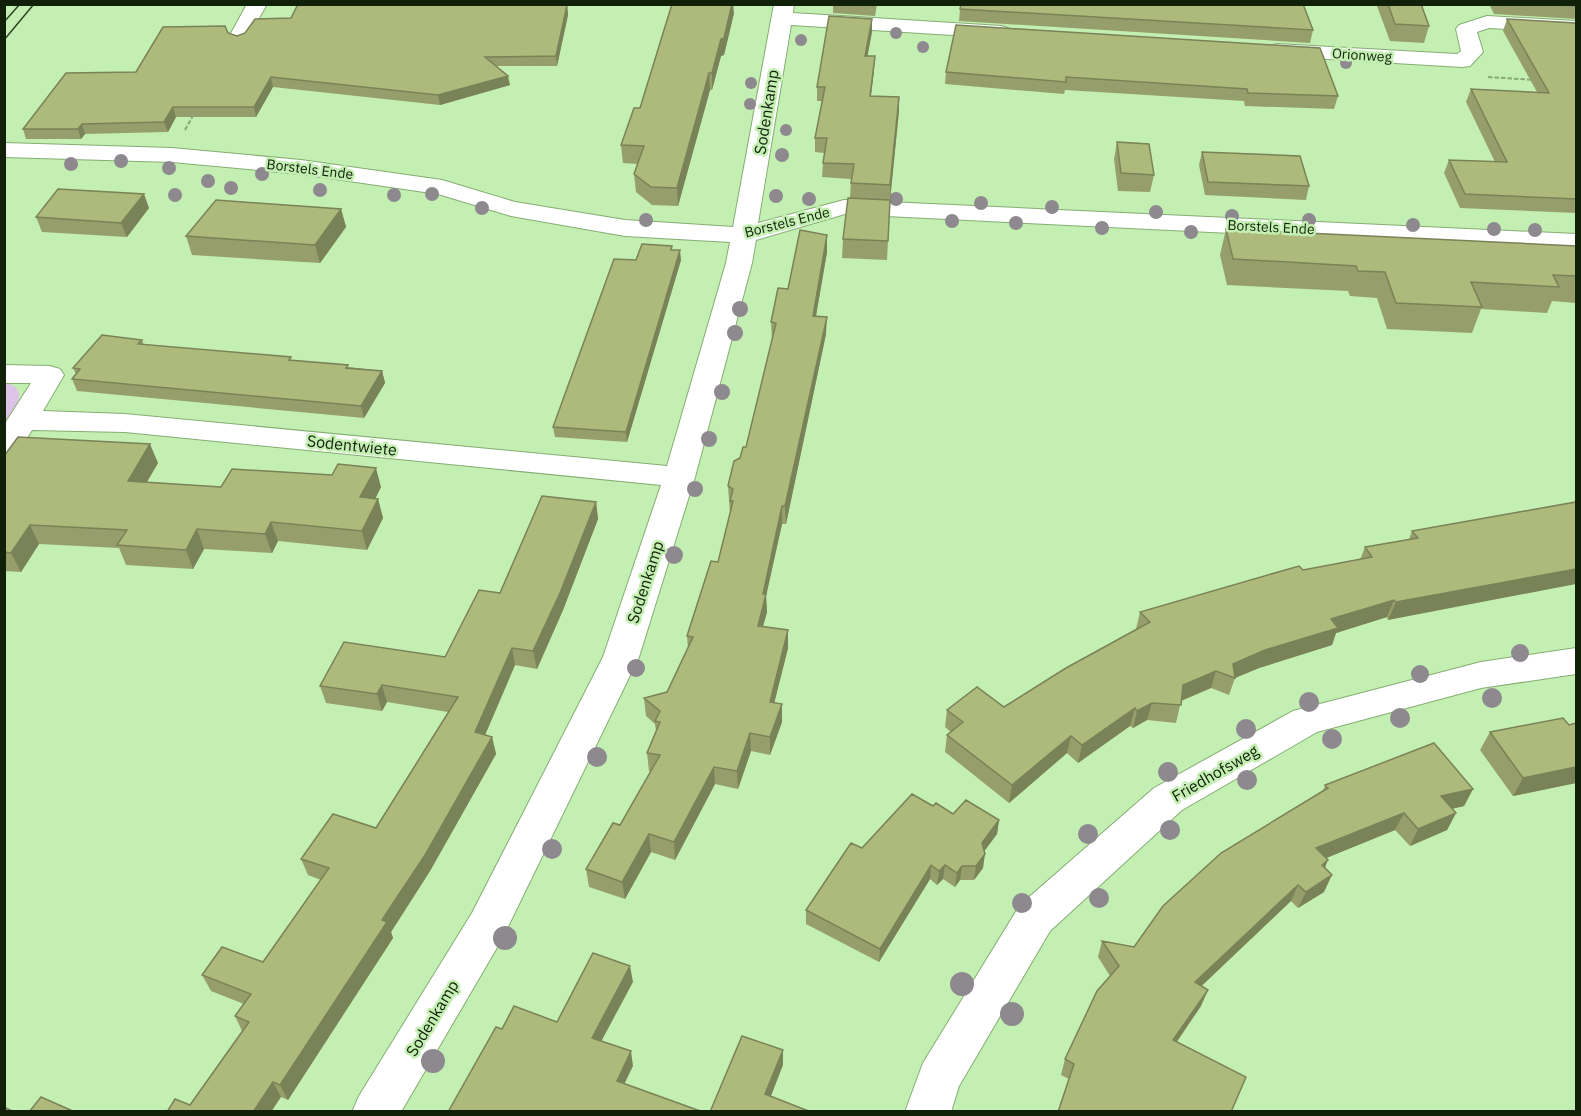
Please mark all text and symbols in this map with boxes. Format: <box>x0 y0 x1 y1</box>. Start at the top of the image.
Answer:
street label: Orionweg <box>1331 44 1393 66</box>
street label: Sodenkamp <box>749 68 783 156</box>
street label: Borstels Ende <box>266 155 355 183</box>
street label: Borstels Ende <box>743 203 832 241</box>
street label: Borstels Ende <box>1227 216 1315 238</box>
street label: Sodentwiete <box>306 430 398 460</box>
street label: Sodenkamp <box>622 538 668 626</box>
street label: Friedhofsweg <box>1168 740 1262 806</box>
street label: Sodenkamp <box>401 976 463 1060</box>

